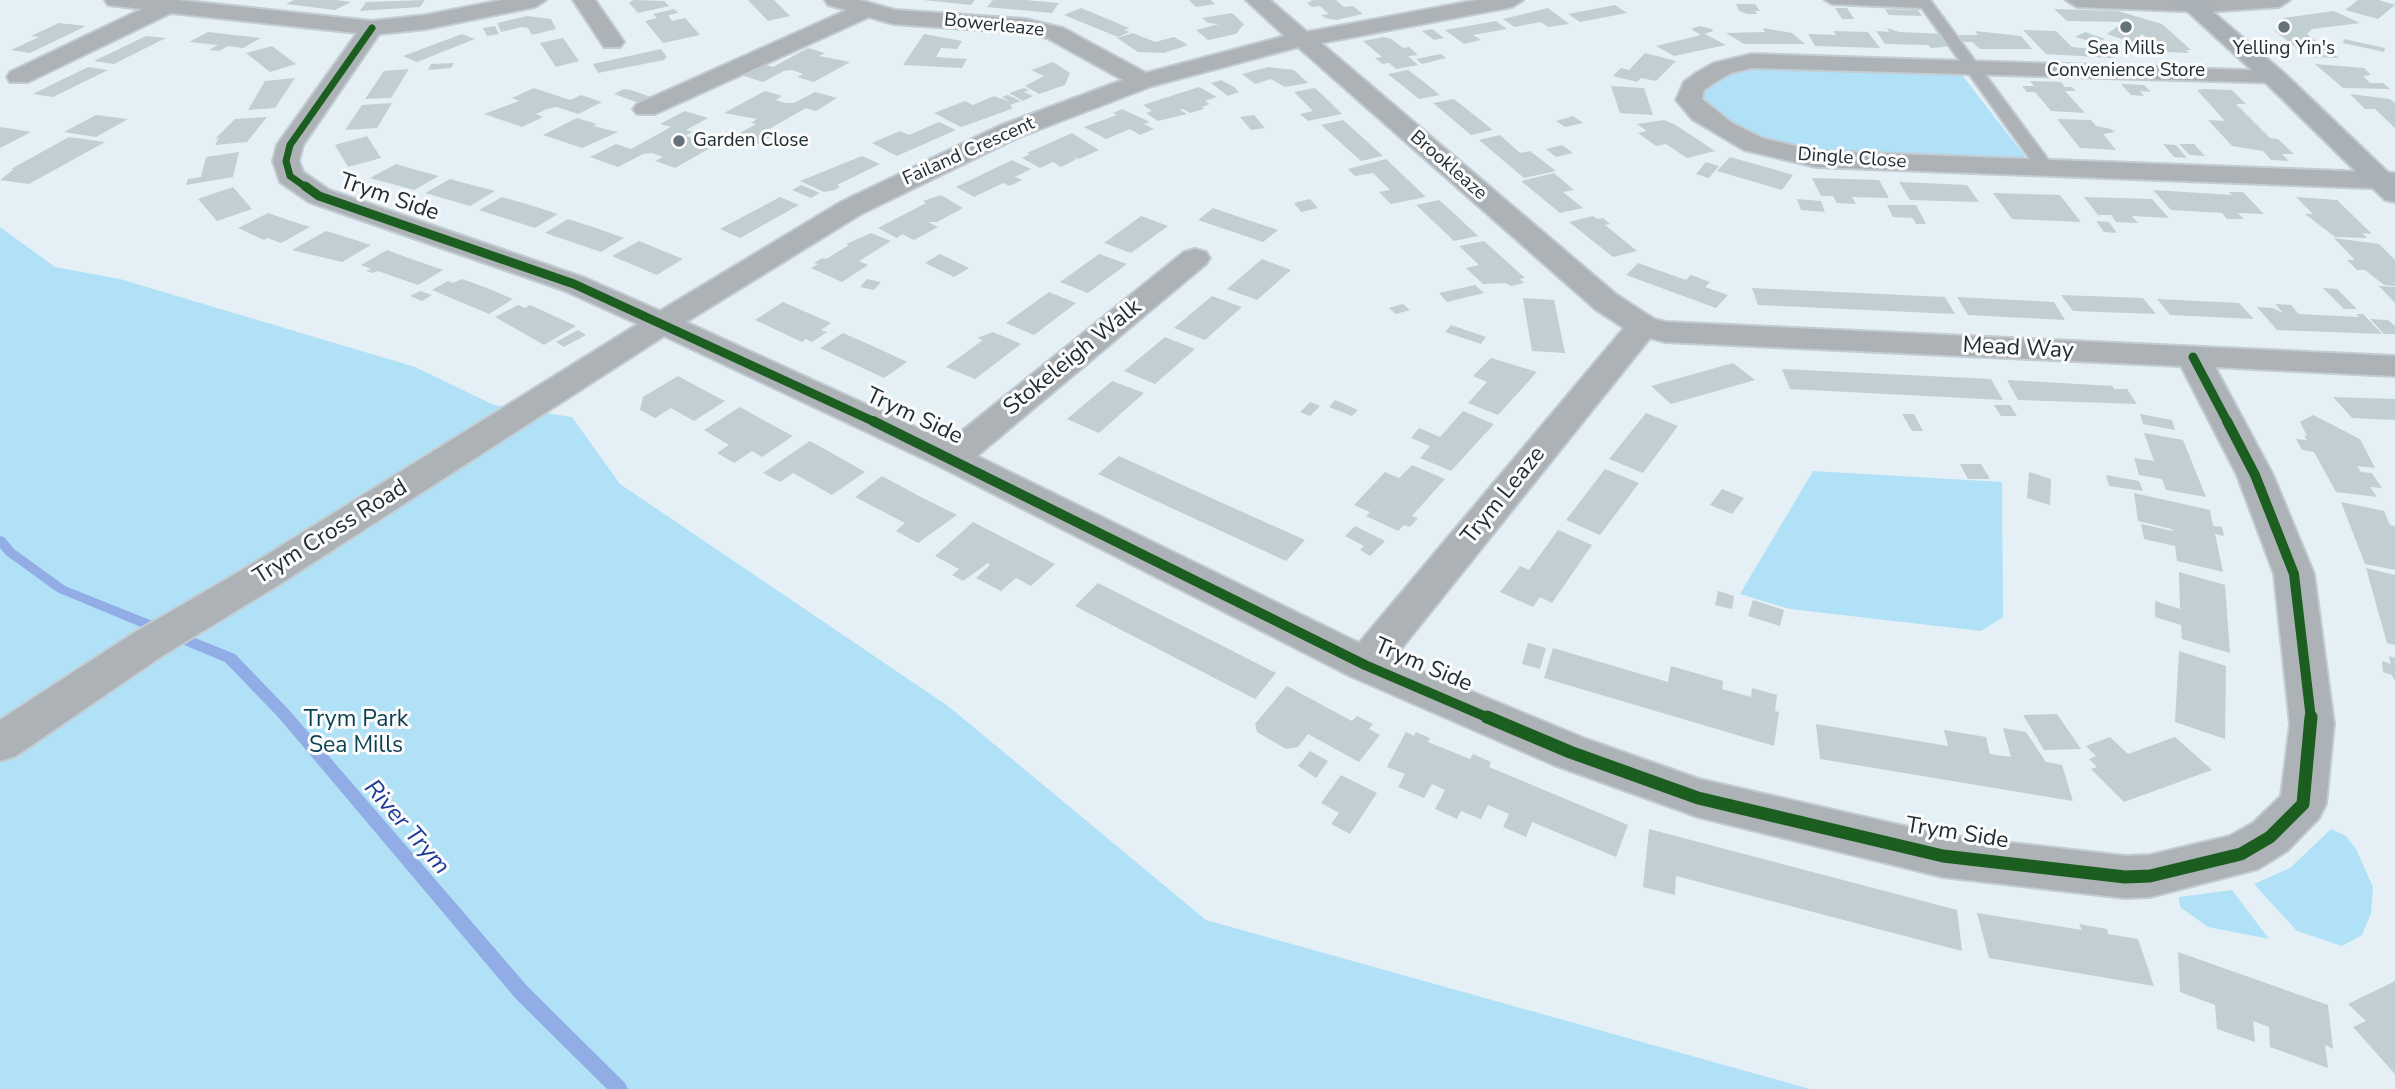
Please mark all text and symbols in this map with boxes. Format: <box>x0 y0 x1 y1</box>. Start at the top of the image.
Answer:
street label: Bowerleaze <box>943 9 1045 43</box>
marker: Sea Mills Convenience Store <box>2118 19 2134 35</box>
marker: Yelling Yin's <box>2276 19 2292 35</box>
place label: Sea Mills Convenience Store <box>2047 38 2205 82</box>
place label: Yelling Yin's <box>2233 38 2335 60</box>
street label: Failand Crescent <box>900 113 1038 191</box>
street label: Brookleaze <box>1405 126 1491 206</box>
place label: Garden Close <box>693 130 809 152</box>
marker: Garden Close <box>671 133 687 149</box>
street label: Dingle Close <box>1797 144 1907 174</box>
street label: Trym Side <box>336 168 442 228</box>
street label: Stokeleigh Walk <box>998 294 1148 422</box>
street label: Mead Way <box>1962 332 2074 366</box>
street label: Trym Side <box>861 383 967 451</box>
street label: Trym Leaze <box>1456 442 1552 550</box>
street label: Trym Cross Road <box>249 475 413 591</box>
street label: Trym Side <box>1370 633 1476 699</box>
park label: Trym Park Sea Mills <box>304 706 408 760</box>
water label: River Trym <box>357 775 455 881</box>
street label: Trym Side <box>1904 812 2010 856</box>

